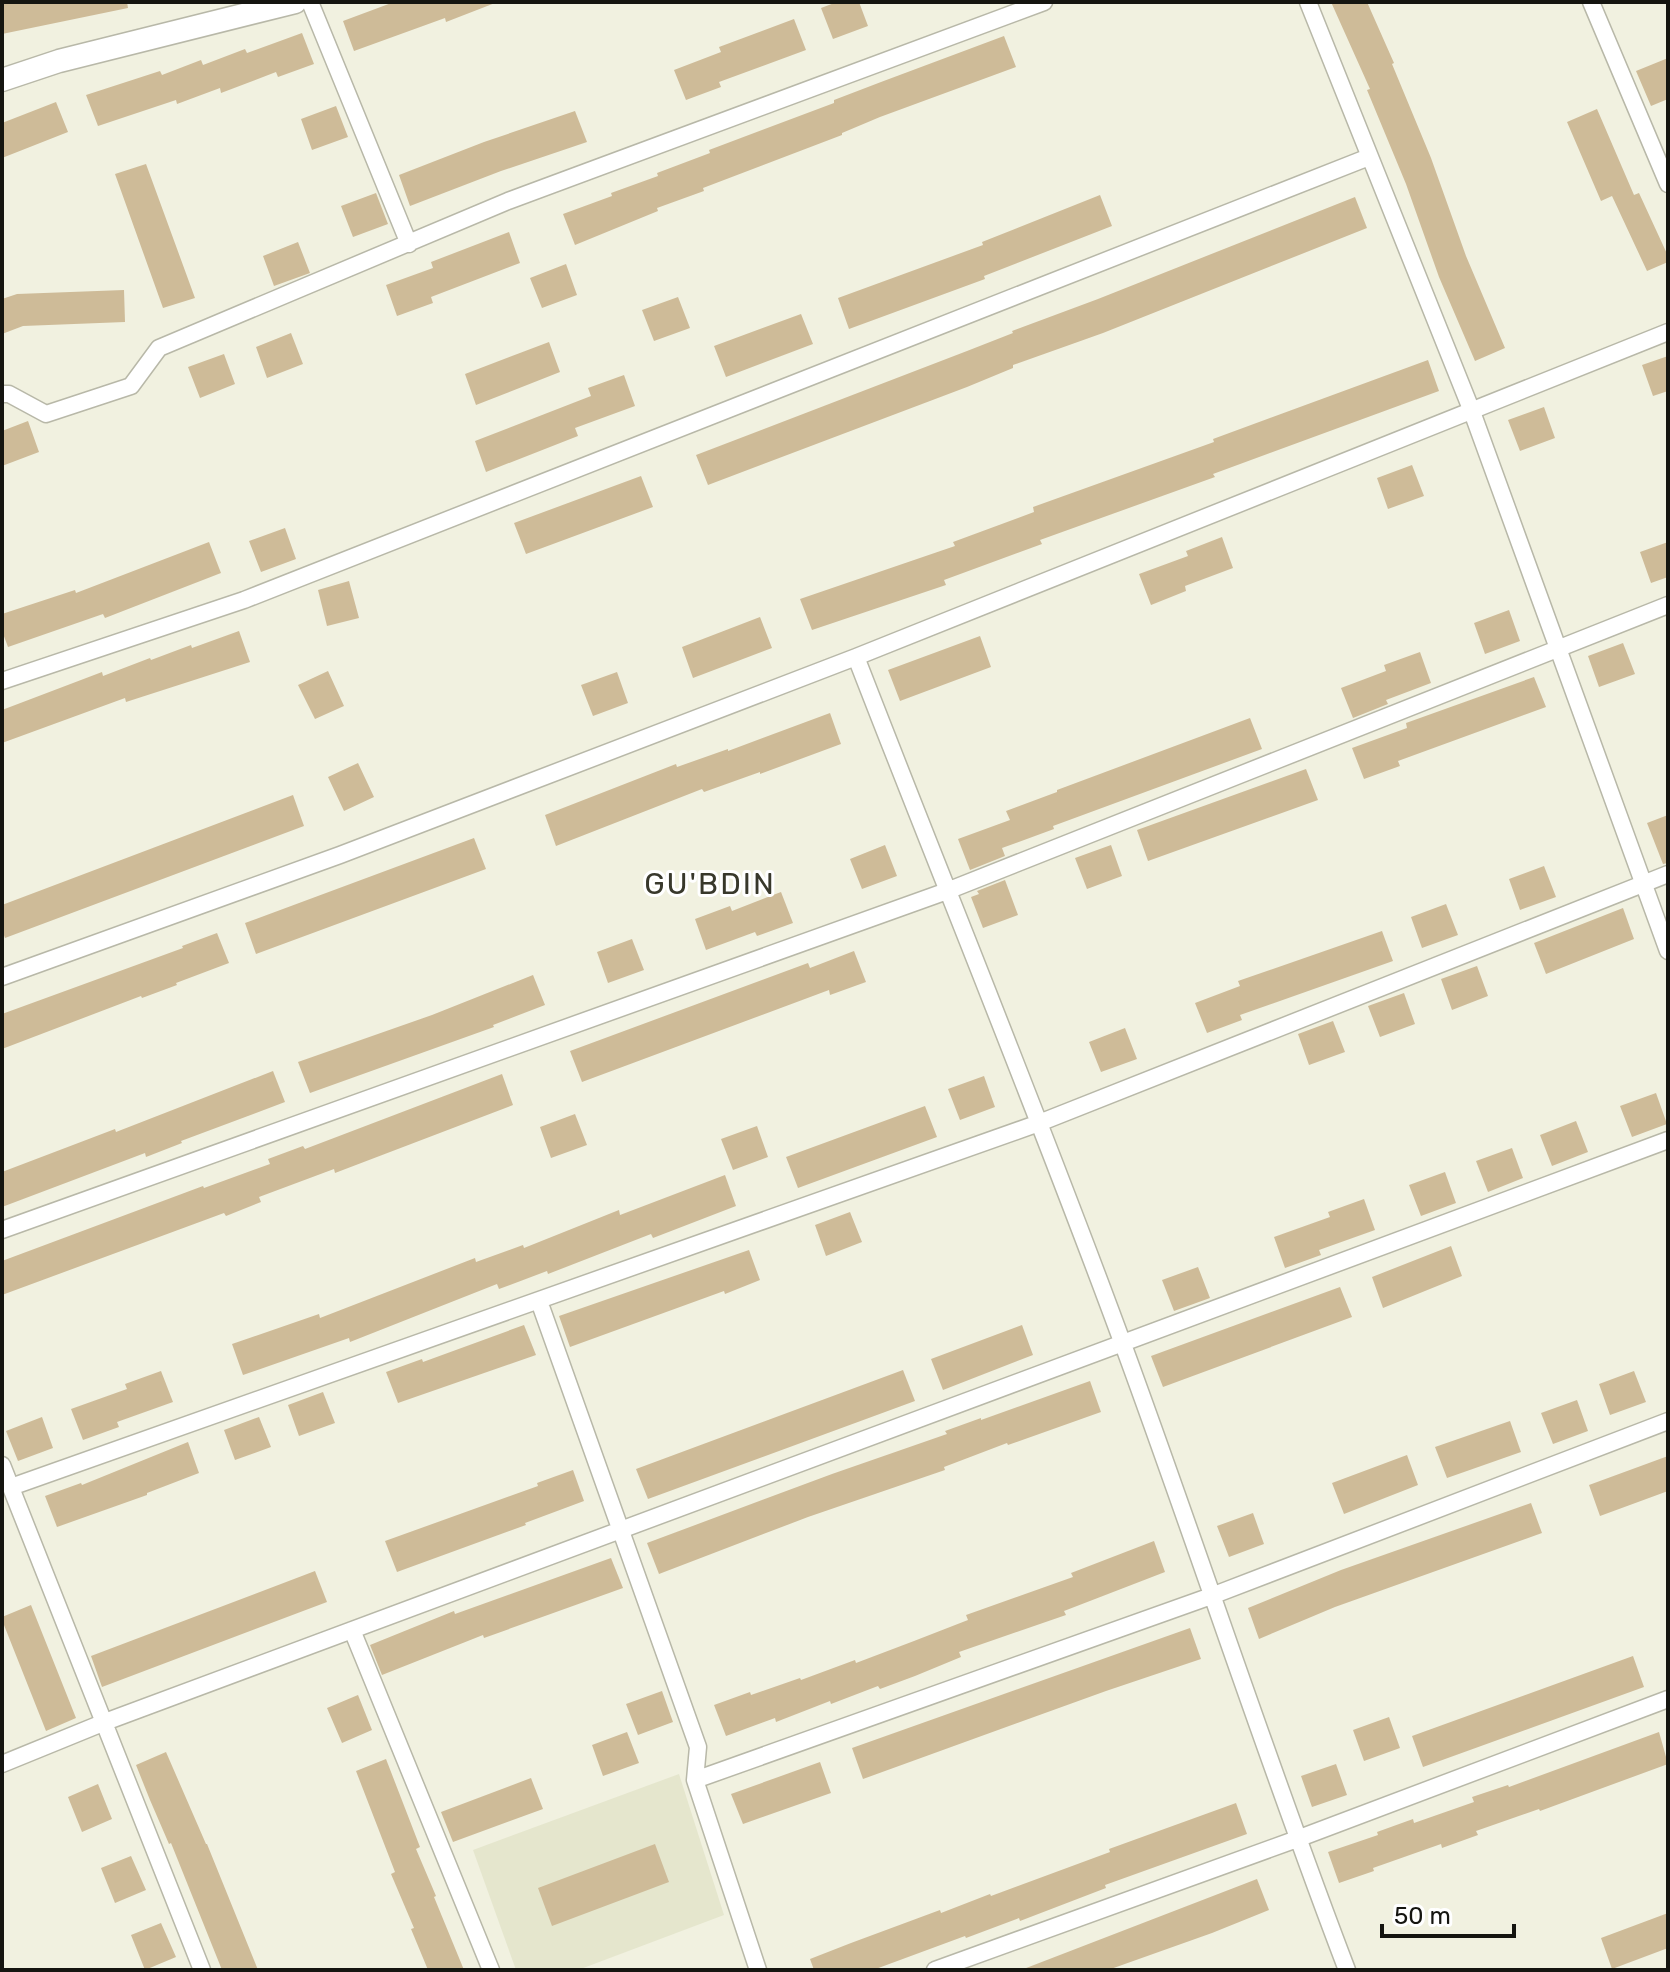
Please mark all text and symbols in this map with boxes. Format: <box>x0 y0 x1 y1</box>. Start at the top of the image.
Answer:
district label: GU'BDIN <box>644 866 776 902</box>
scale bar <box>1382 1888 1514 1938</box>
text: 50 m <box>1394 1902 1451 1930</box>

